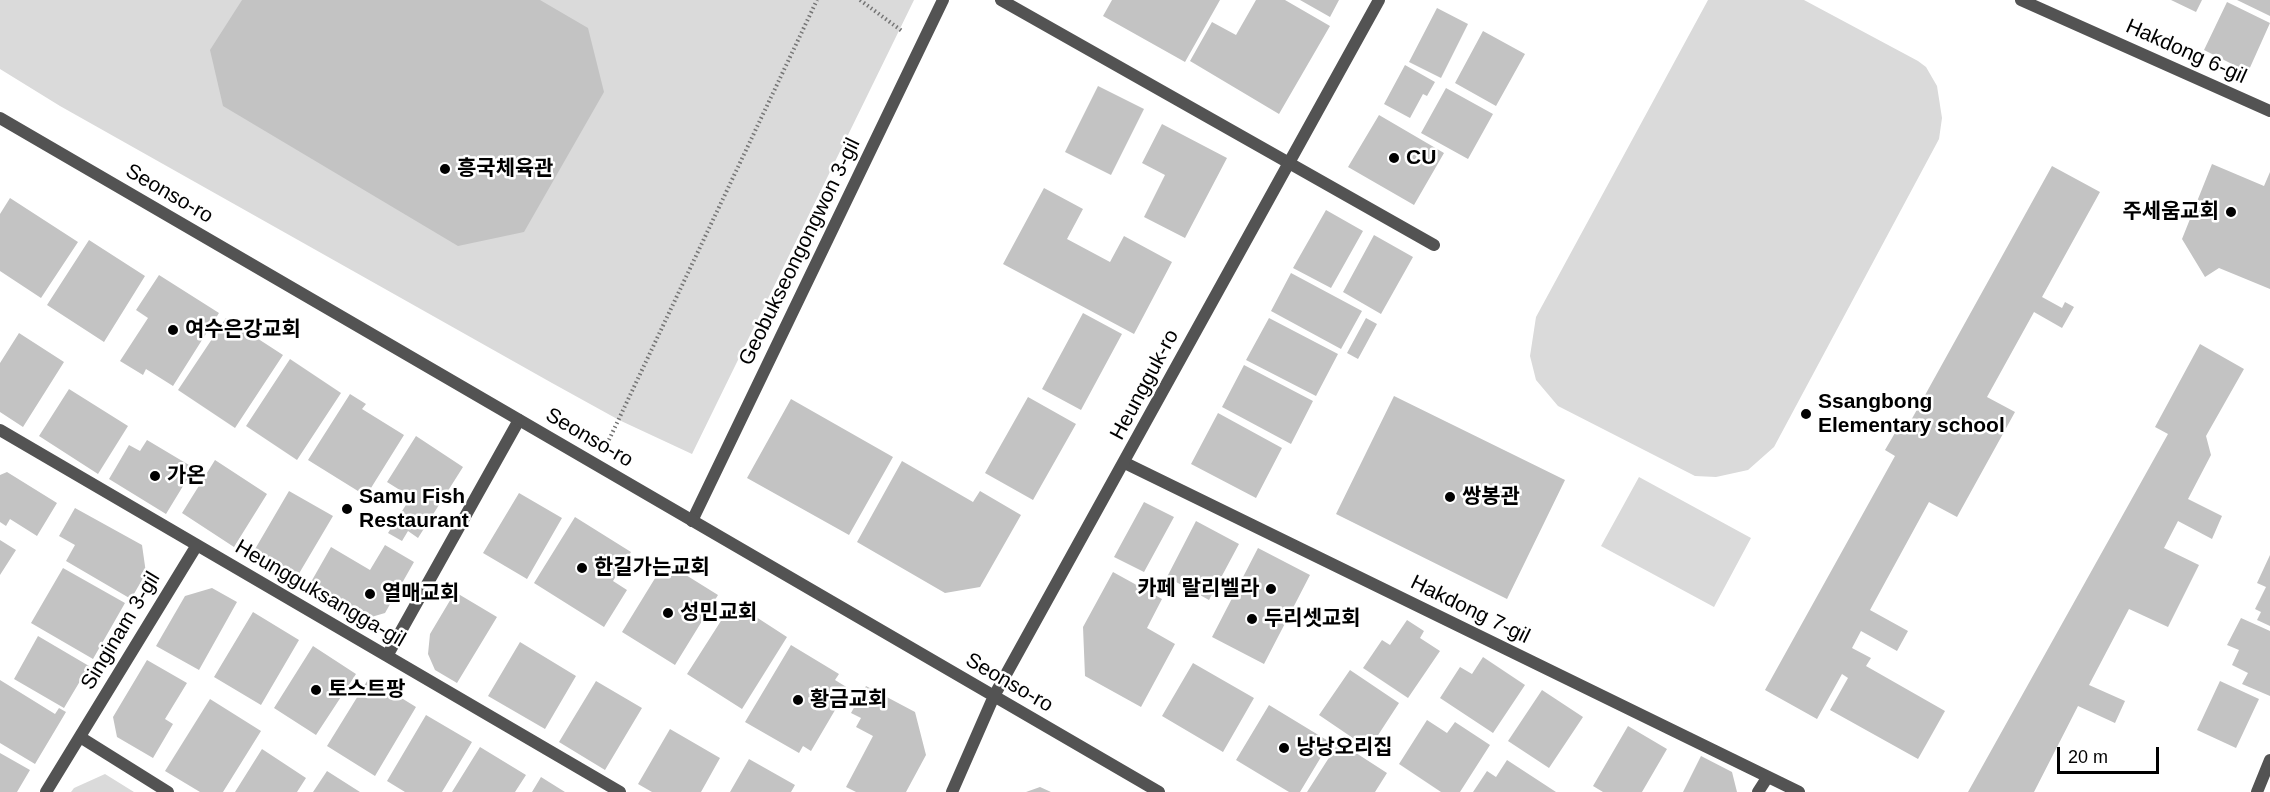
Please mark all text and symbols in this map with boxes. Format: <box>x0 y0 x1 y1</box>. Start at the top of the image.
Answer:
street label: Hakdong 6-gil <box>2122 14 2250 90</box>
street label: Geobukseongongwon 3-gil <box>734 134 866 370</box>
place label: CU <box>1406 145 1436 171</box>
marker: CU <box>1387 151 1401 165</box>
place label: 흥국체육관 <box>457 156 554 182</box>
street label: Seonso-ro <box>121 159 217 229</box>
marker: 흥국체육관 <box>438 162 452 176</box>
place label: 주세움교회 <box>2122 199 2219 225</box>
marker: 주세움교회 <box>2224 205 2238 219</box>
place label: 여수은강교회 <box>185 317 301 343</box>
marker: 여수은강교회 <box>166 323 180 337</box>
street label: Heungguk-ro <box>1105 325 1185 445</box>
place label: Ssangbong Elementary school <box>1818 389 2005 439</box>
street label: Seonso-ro <box>541 403 637 473</box>
marker: Ssangbong Elementary school <box>1799 407 1813 421</box>
place label: 가온 <box>167 463 206 489</box>
marker: 가온 <box>148 469 162 483</box>
place label: Samu Fish Restaurant <box>359 484 469 534</box>
place label: 쌍봉관 <box>1462 484 1520 510</box>
marker: 쌍봉관 <box>1443 490 1457 504</box>
marker: Samu Fish Restaurant <box>340 502 354 516</box>
street label: Heungguksangga-gil <box>230 535 410 653</box>
place label: 한길가는교회 <box>594 555 710 581</box>
marker: 한길가는교회 <box>575 561 589 575</box>
street label: Singinam 3-gil <box>76 567 166 695</box>
street label: Hakdong 7-gil <box>1406 570 1534 650</box>
place label: 카페 랄리벨라 <box>1137 576 1259 602</box>
place label: 열매교회 <box>382 581 459 607</box>
marker: 카페 랄리벨라 <box>1264 582 1278 596</box>
marker: 열매교회 <box>363 587 377 601</box>
place label: 성민교회 <box>680 600 757 626</box>
marker: 성민교회 <box>661 606 675 620</box>
place label: 두리셋교회 <box>1264 606 1361 632</box>
marker: 두리셋교회 <box>1245 612 1259 626</box>
street label: Seonso-ro <box>961 648 1057 718</box>
place label: 토스트팡 <box>328 677 405 703</box>
marker: 토스트팡 <box>309 683 323 697</box>
place label: 황금교회 <box>810 687 887 713</box>
marker: 황금교회 <box>791 693 805 707</box>
place label: 낭낭오리집 <box>1296 735 1393 761</box>
scale bar <box>2060 735 2162 773</box>
marker: 낭낭오리집 <box>1277 741 1291 755</box>
text: 20 m <box>2068 747 2108 767</box>

